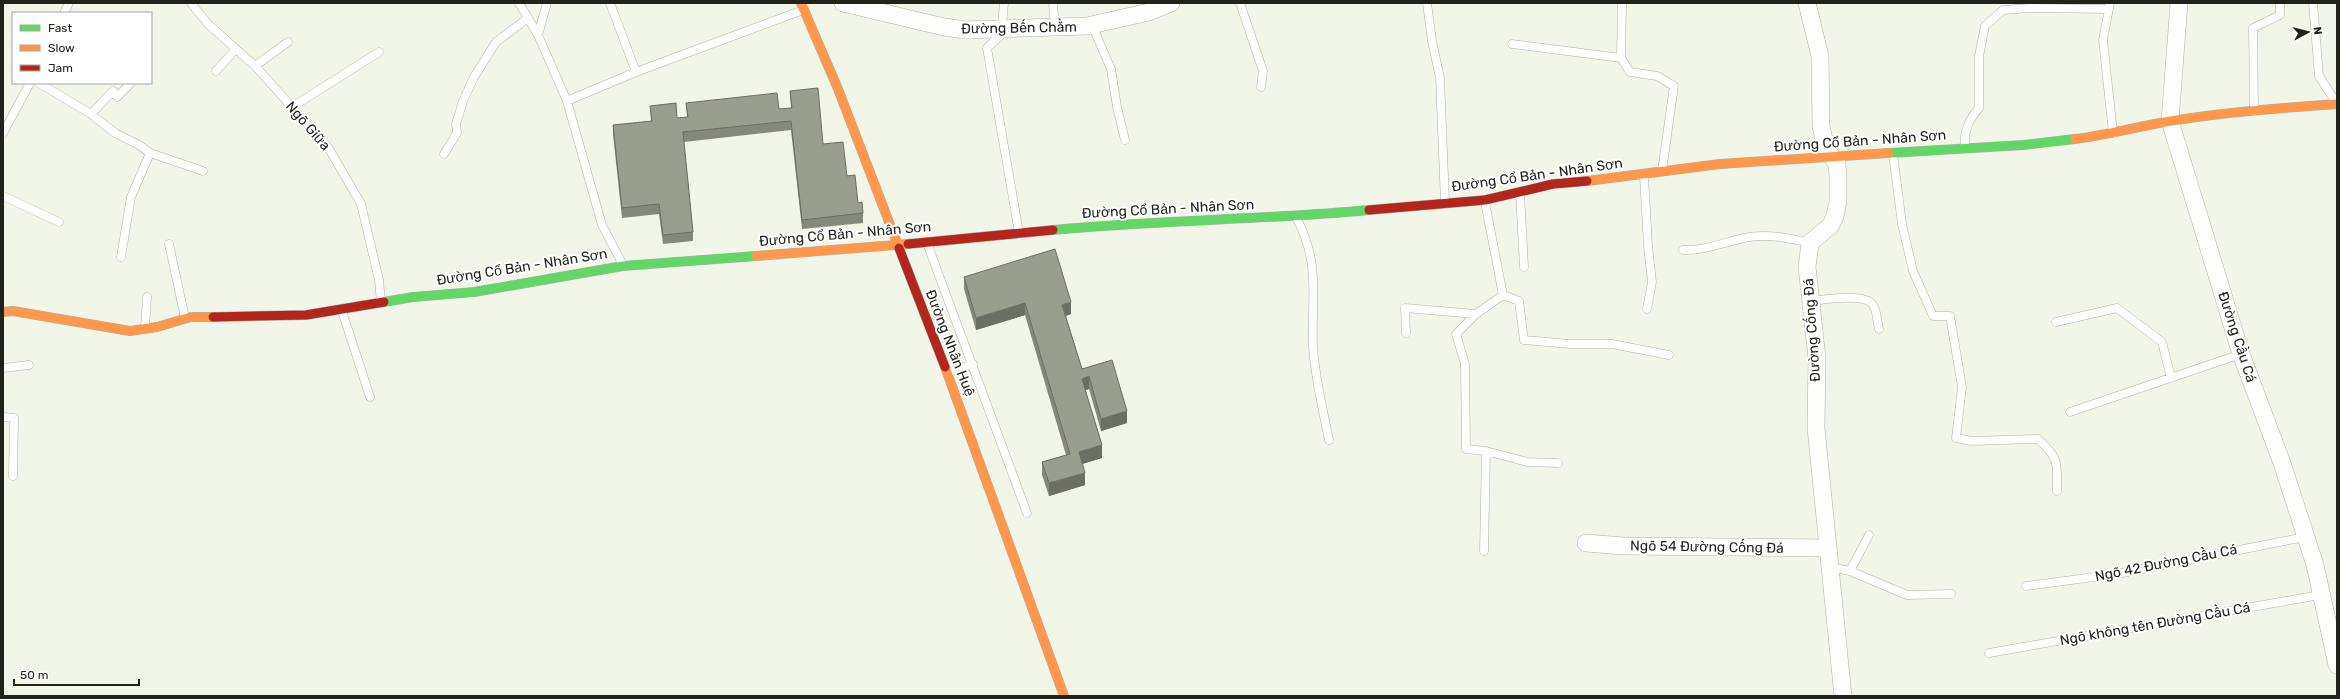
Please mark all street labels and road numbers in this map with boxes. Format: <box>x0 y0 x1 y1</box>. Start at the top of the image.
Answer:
street label: Đường Bến Chằm <box>961 18 1077 38</box>
street label: Ngõ Giữa <box>282 98 334 154</box>
street label: Đường Cổ Bản - Nhân Sơn <box>1773 126 1947 156</box>
street label: Đường Cổ Bản - Nhân Sơn <box>1450 155 1624 195</box>
street label: Đường Cổ Bản - Nhân Sơn <box>1081 196 1255 222</box>
street label: Đường Cổ Bản - Nhân Sơn <box>758 218 932 250</box>
street label: Đường Cổ Bản - Nhân Sơn <box>435 245 609 289</box>
street label: Đường Cống Đá <box>1799 278 1824 382</box>
street label: Đường Nhân Huệ <box>922 287 978 399</box>
street label: Đường Cầu Cá <box>2214 289 2261 385</box>
street label: Ngõ 54 Đường Cống Đá <box>1630 536 1784 557</box>
street label: Ngõ 42 Đường Cầu Cá <box>2093 540 2239 585</box>
street label: Ngõ không tên Đường Cầu Cá <box>2058 598 2252 649</box>

